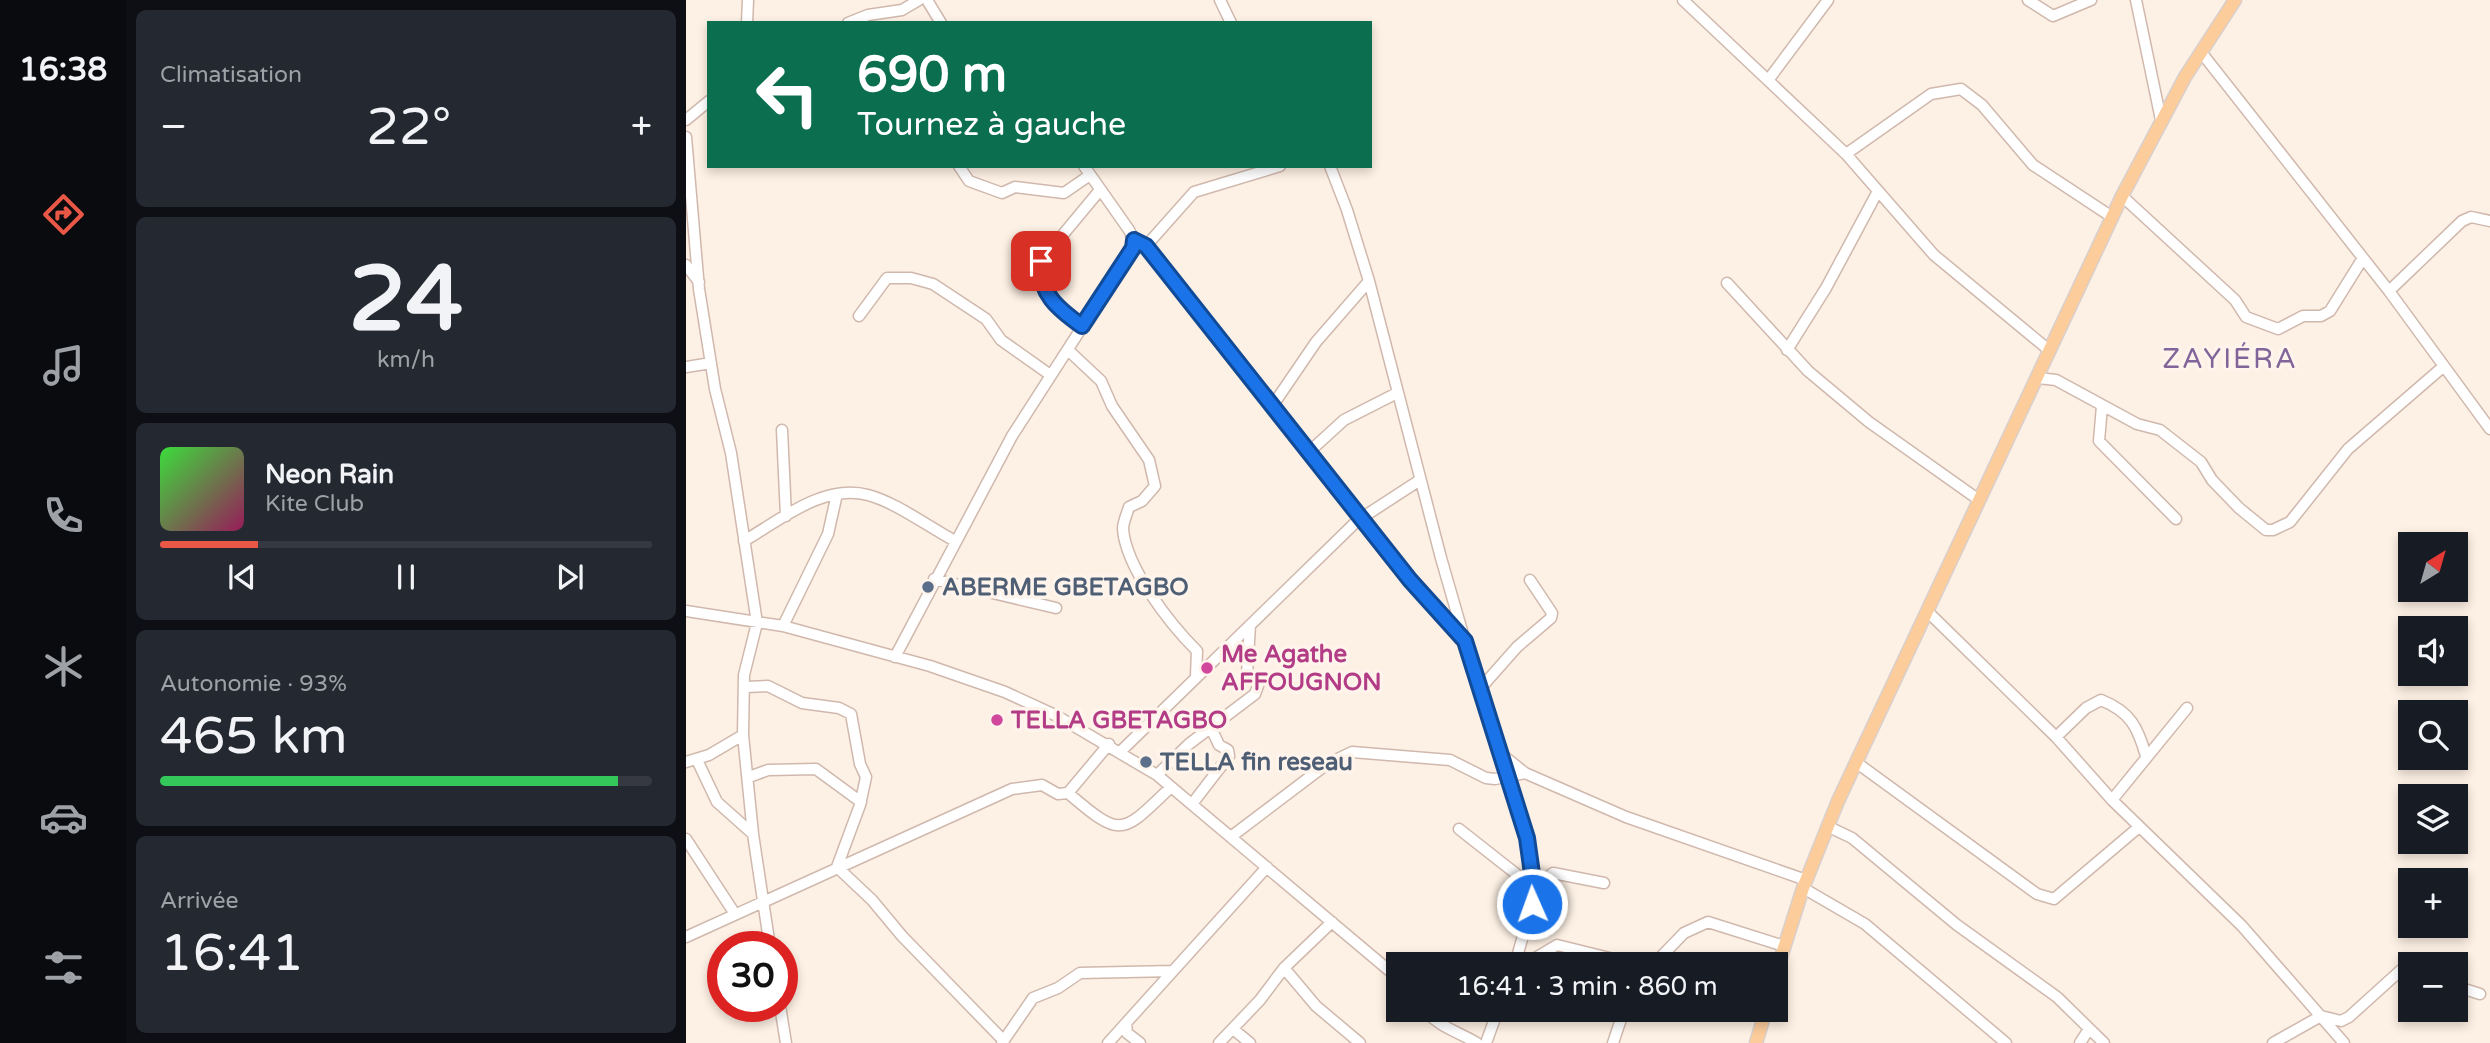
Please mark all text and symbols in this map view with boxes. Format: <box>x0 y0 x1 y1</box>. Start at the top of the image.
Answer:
text: 690 m <box>857 46 1007 105</box>
icon: left <box>742 49 833 140</box>
text: 16:38 <box>19 51 107 89</box>
text: Climatisation <box>160 61 302 89</box>
text: 22° <box>366 96 451 159</box>
text: − <box>160 104 187 150</box>
text: + <box>631 104 652 150</box>
text: Tournez à gauche <box>857 106 1126 144</box>
icon: directions <box>39 190 88 239</box>
pin <box>1011 231 1071 291</box>
icon: arrive <box>1022 242 1060 280</box>
text: 24 <box>349 245 463 355</box>
icon: music <box>39 341 88 390</box>
district label: ZAYIÉRA <box>2162 342 2298 376</box>
text: km/h <box>377 346 435 374</box>
text: Neon Rain <box>265 459 394 490</box>
text: Kite Club <box>265 490 364 518</box>
icon: phone <box>39 491 88 540</box>
north arrow <box>2398 532 2468 602</box>
map controls <box>2398 532 2468 1022</box>
icon: previous <box>223 558 261 596</box>
icon: pause <box>387 558 425 596</box>
icon: next <box>551 558 589 596</box>
place label: ABERME GBETAGBO <box>942 573 1189 602</box>
marker: ABERME GBETAGBO <box>920 579 936 595</box>
button: sound <box>2398 616 2468 686</box>
place label: Me Agathe AFFOUGNON <box>1221 640 1382 697</box>
icon: climate <box>39 642 88 691</box>
marker: Me Agathe AFFOUGNON <box>1199 660 1215 676</box>
text: Autonomie · 93% <box>160 670 347 698</box>
button: search <box>2398 700 2468 770</box>
text: 465 km <box>160 705 348 768</box>
place label: TELLA GBETAGBO <box>1010 706 1227 735</box>
marker: TELLA GBETAGBO <box>989 712 1005 728</box>
place label: TELLA fin reseau <box>1159 748 1353 777</box>
marker: TELLA fin reseau <box>1138 754 1154 770</box>
button: layers <box>2398 784 2468 854</box>
icon: car <box>39 793 88 842</box>
position arrow <box>1495 867 1569 941</box>
button: + <box>2398 868 2468 938</box>
text: Arrivée <box>160 887 238 915</box>
text: 16:41 <box>160 922 304 985</box>
speed limit sign: 30 <box>707 931 798 1022</box>
icon: filters <box>39 943 88 992</box>
button: − <box>2398 952 2468 1022</box>
text: 16:41 · 3 min · 860 m <box>1456 971 1718 1002</box>

